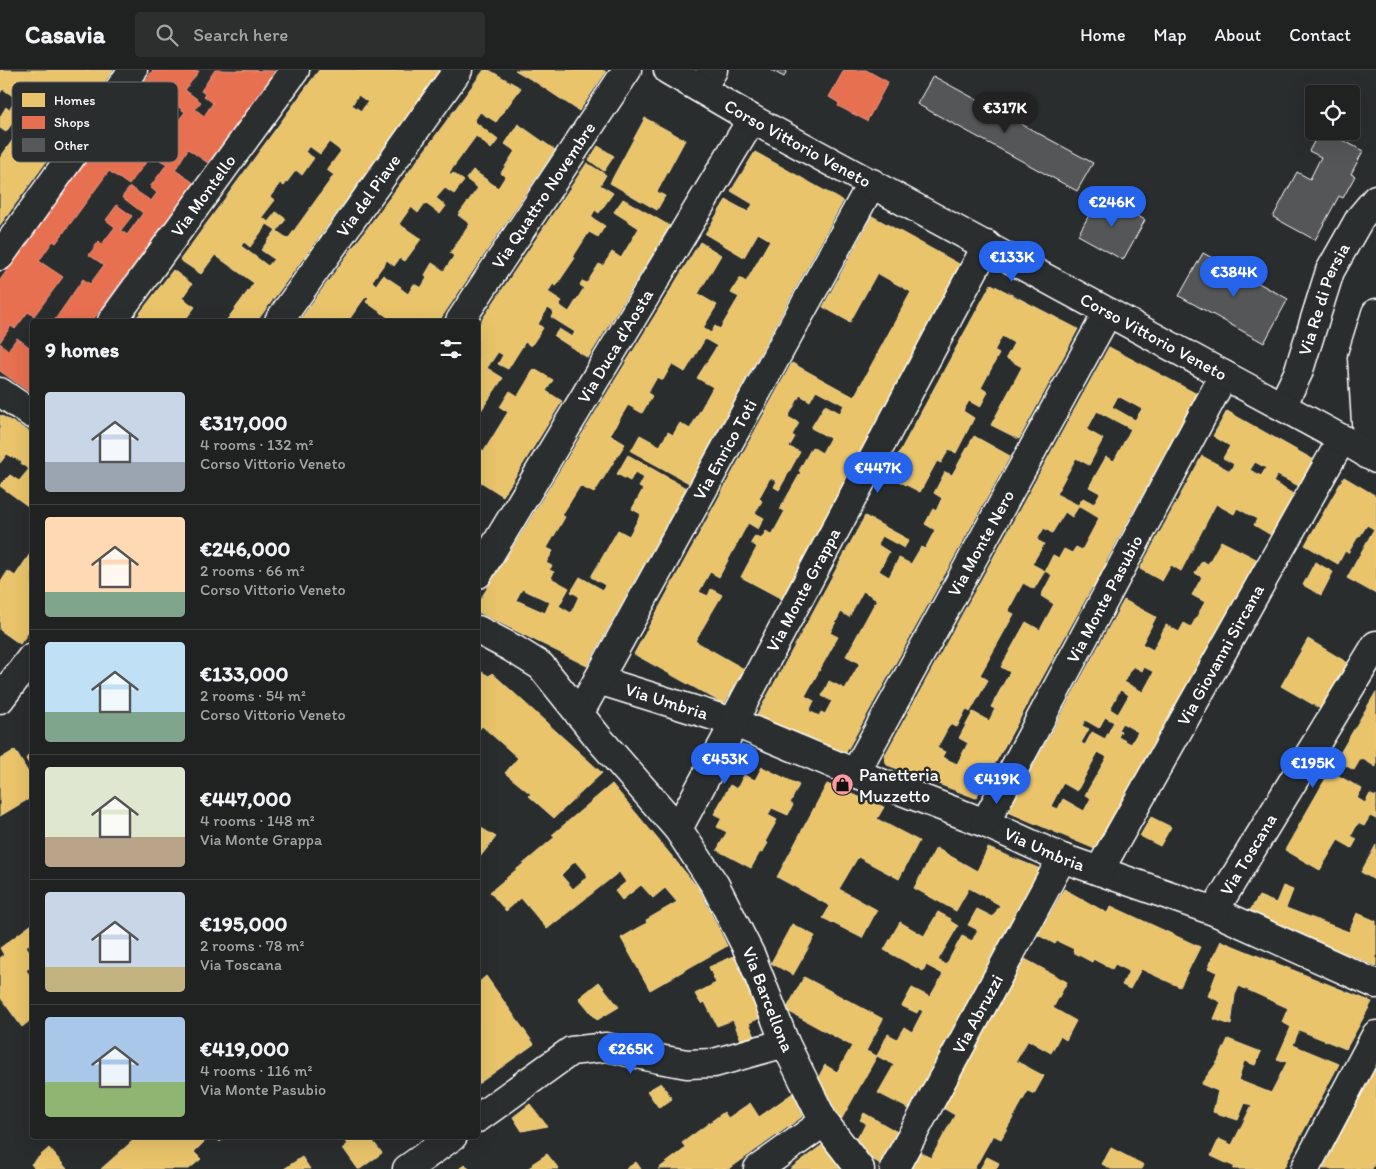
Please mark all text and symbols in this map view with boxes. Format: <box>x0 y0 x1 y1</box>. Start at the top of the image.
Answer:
search box <box>135 12 485 57</box>
text: Casavia <box>25 20 105 49</box>
icon: search <box>153 21 181 49</box>
text: Search here <box>193 23 288 46</box>
text: Home <box>1080 24 1126 46</box>
text: Map <box>1154 24 1187 46</box>
text: About <box>1215 24 1261 46</box>
text: Contact <box>1289 24 1351 46</box>
legend <box>12 82 178 162</box>
map controls <box>1305 85 1360 140</box>
button: locate <box>1305 85 1360 140</box>
text: Homes <box>54 92 96 109</box>
pin: €317K <box>970 92 1040 134</box>
street label: Corso Vittorio Veneto <box>720 94 875 192</box>
text: €317K <box>983 98 1027 117</box>
text: Shops <box>54 114 90 131</box>
street label: Via Quattro Novembre <box>487 118 600 273</box>
text: Other <box>54 137 89 154</box>
street label: Via Montello <box>166 150 241 241</box>
street label: Via del Piave <box>331 150 405 241</box>
pin: €246K <box>1077 186 1147 228</box>
text: €246K <box>1089 192 1135 211</box>
street label: Via Re di Persia <box>1293 238 1355 358</box>
pin: €133K <box>977 240 1047 283</box>
text: €133K <box>990 247 1034 266</box>
pin: €384K <box>1199 256 1269 298</box>
text: €384K <box>1211 262 1257 281</box>
street label: Via Duca d'Aosta <box>572 284 658 407</box>
street label: Corso Vittorio Veneto <box>1076 288 1231 386</box>
icon: filters <box>437 335 465 363</box>
text: 9 homes <box>45 337 119 362</box>
street label: Via Enrico Toti <box>688 395 762 504</box>
text: €317,000 <box>200 410 287 435</box>
icon: home <box>85 412 145 472</box>
text: 4 rooms · 132 m² <box>200 435 314 454</box>
pin: €447K <box>843 452 913 494</box>
text: Corso Vittorio Veneto <box>200 454 346 473</box>
text: €447K <box>855 458 901 477</box>
street label: Via Monte Nero <box>943 486 1019 601</box>
street label: Via Monte Grappa <box>761 523 846 656</box>
street label: Via Monte Pasubio <box>1061 531 1148 667</box>
text: €246,000 <box>200 536 291 561</box>
icon: home <box>85 537 145 597</box>
text: 2 rooms · 66 m² <box>200 561 305 580</box>
text: Corso Vittorio Veneto <box>200 580 346 599</box>
street label: Via Giovanni Sircana <box>1172 580 1269 729</box>
text: €133,000 <box>200 661 288 686</box>
icon: home <box>85 662 145 722</box>
street label: Via Umbria <box>623 678 712 725</box>
text: 2 rooms · 54 m² <box>200 686 306 705</box>
text: Corso Vittorio Veneto <box>200 705 346 724</box>
pin: €453K <box>690 742 760 785</box>
pin: €195K <box>1278 746 1348 789</box>
text: €453K <box>702 749 748 768</box>
text: €195K <box>1291 753 1335 772</box>
pin: €419K <box>962 762 1032 805</box>
place label: Panetteria Muzzetto <box>859 764 939 807</box>
text: €419K <box>975 769 1019 788</box>
shop icon: Panetteria Muzzetto <box>831 773 855 797</box>
text: €447,000 <box>200 786 291 811</box>
icon: home <box>85 787 145 847</box>
street label: Via Toscana <box>1215 809 1282 900</box>
text: 4 rooms · 148 m² <box>200 811 315 830</box>
street label: Via Umbria <box>1001 822 1088 876</box>
text: Via Monte Grappa <box>200 830 322 849</box>
text: €195,000 <box>200 911 288 936</box>
icon: home <box>85 912 145 972</box>
text: 2 rooms · 78 m² <box>200 936 305 955</box>
street label: Via Barcellona <box>737 943 799 1056</box>
text: Via Toscana <box>200 955 282 974</box>
street label: Via Abruzzi <box>947 971 1008 1058</box>
pin: €265K <box>596 1032 666 1075</box>
text: €419,000 <box>200 1036 289 1061</box>
icon: home <box>85 1037 145 1097</box>
text: €265K <box>609 1039 653 1058</box>
text: 4 rooms · 116 m² <box>200 1061 312 1080</box>
text: Via Monte Pasubio <box>200 1080 326 1099</box>

